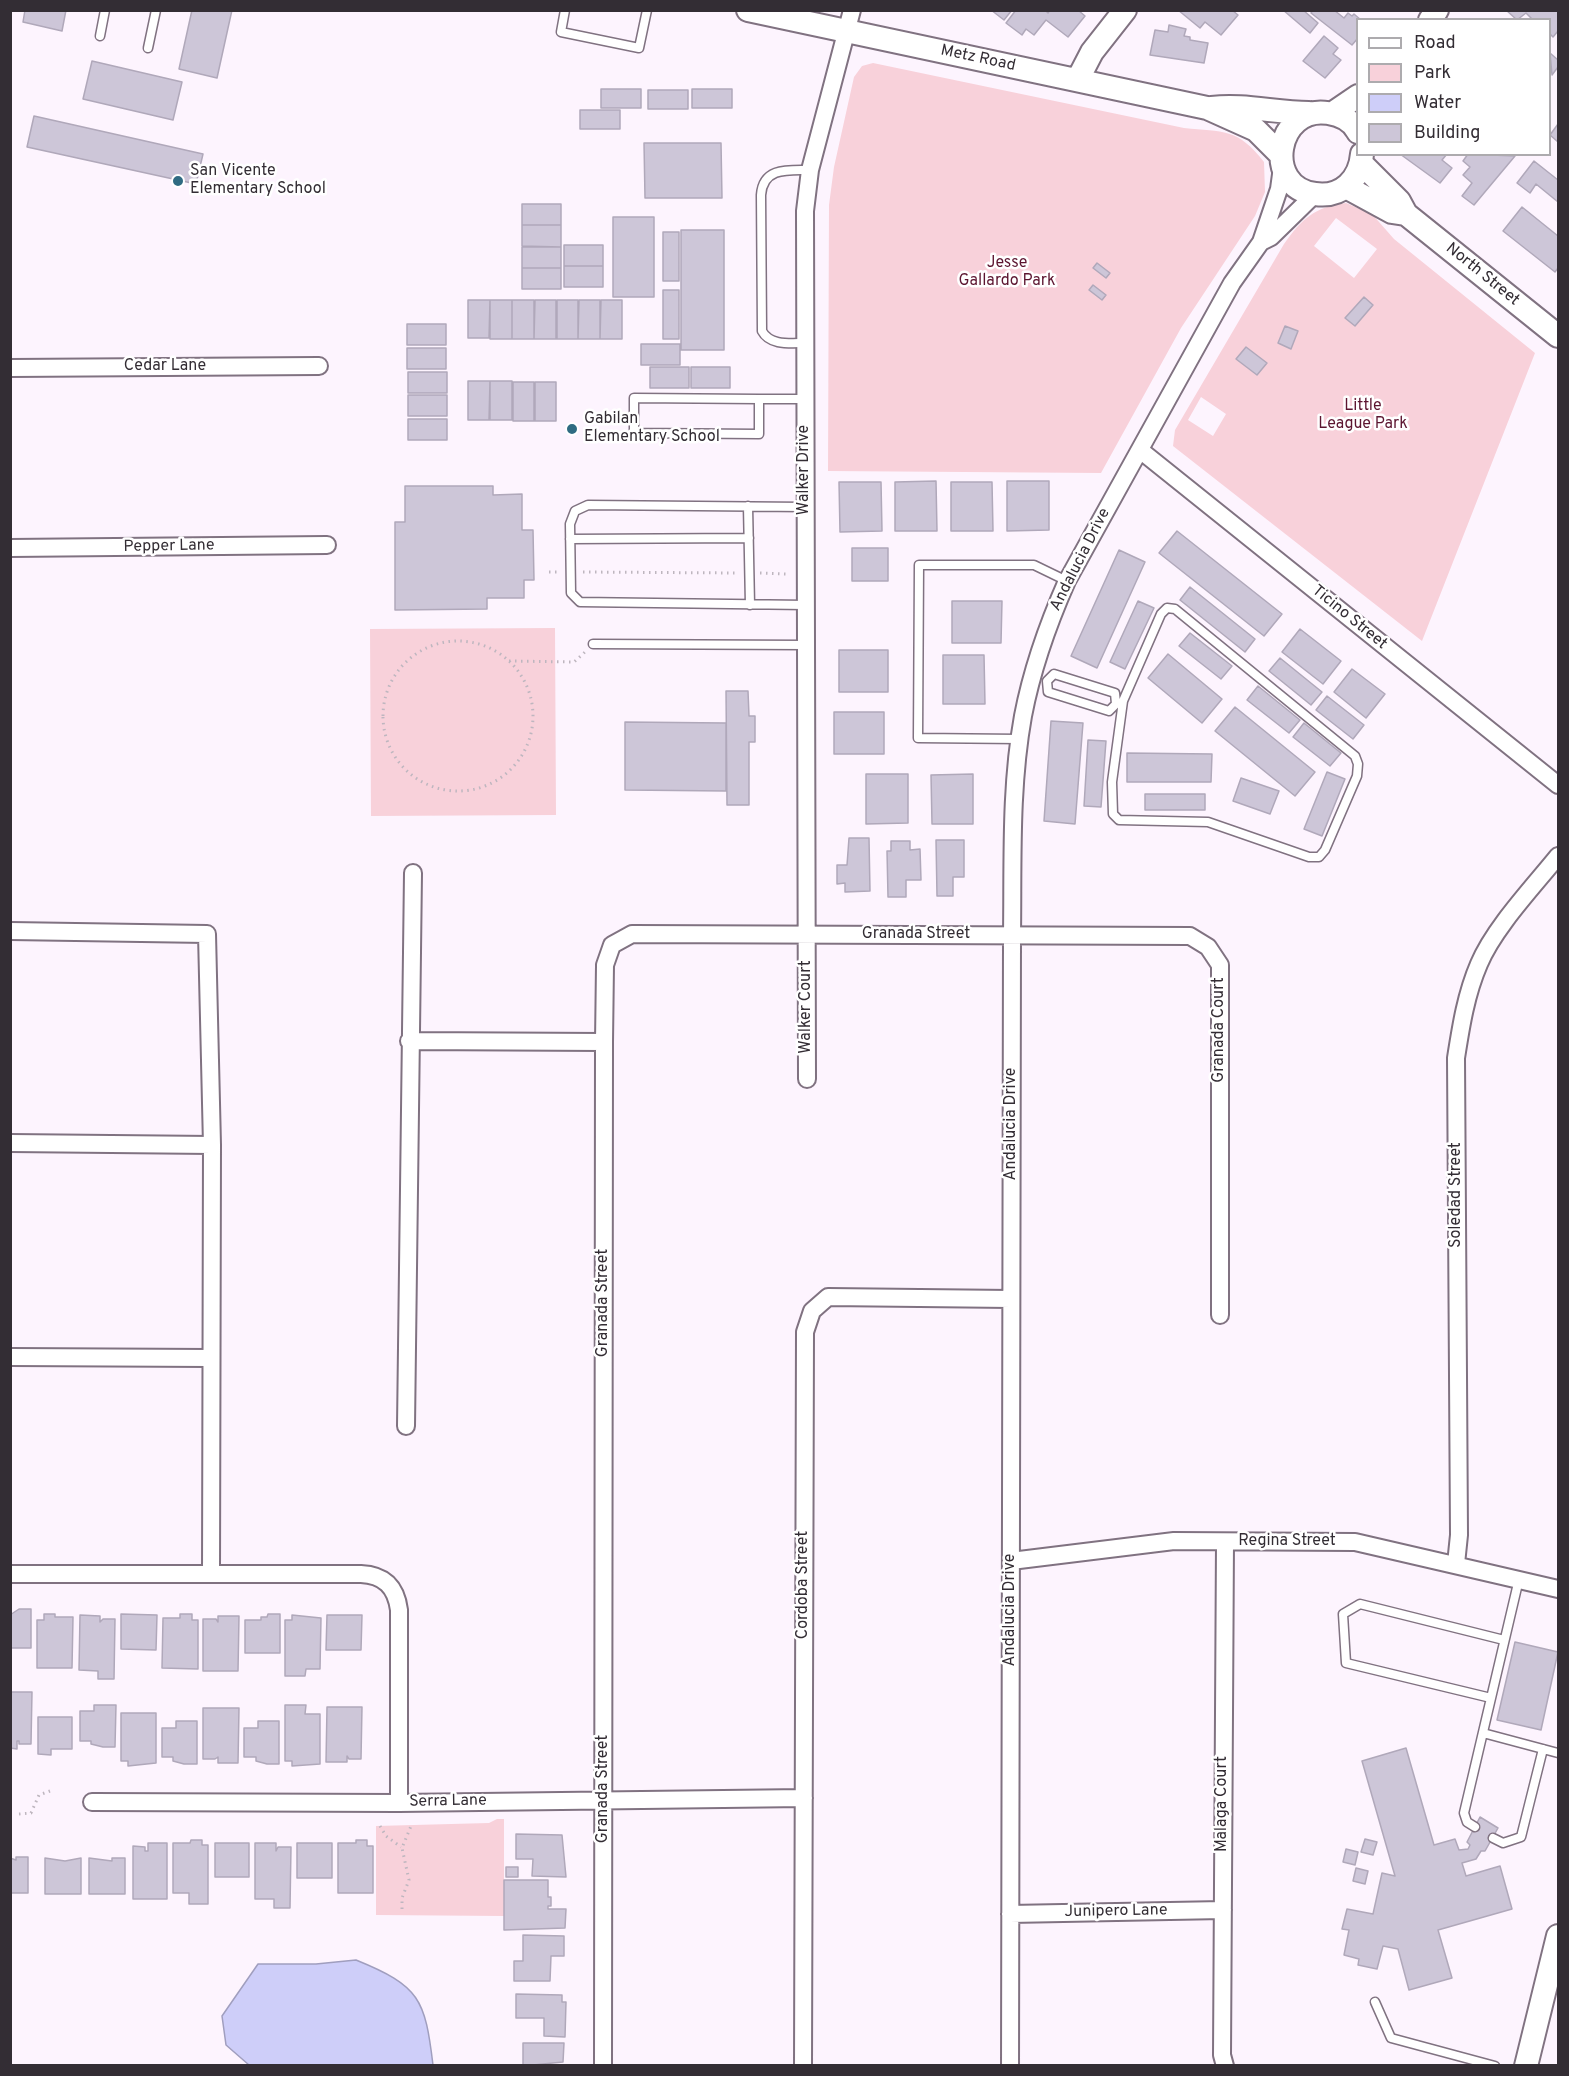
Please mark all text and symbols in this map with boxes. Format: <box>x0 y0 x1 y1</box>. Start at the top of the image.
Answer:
legend <box>1356 18 1551 156</box>
text: Road <box>1414 32 1456 55</box>
street label: Metz Road <box>939 42 1017 76</box>
text: Park <box>1414 62 1451 85</box>
text: Water <box>1414 92 1461 115</box>
text: Building <box>1414 122 1480 145</box>
place label: San Vicente Elementary School <box>190 162 326 200</box>
marker: San Vicente Elementary School <box>171 174 185 188</box>
street label: North Street <box>1441 239 1523 311</box>
park label: Jesse Gallardo Park <box>959 254 1055 292</box>
street label: Cedar Lane <box>124 357 206 377</box>
park label: Little League Park <box>1318 397 1408 435</box>
place label: Gabilan Elementary School <box>584 410 720 448</box>
marker: Gabilan Elementary School <box>565 422 579 436</box>
street label: Walker Drive <box>795 425 815 515</box>
street label: Andalucia Drive <box>1047 505 1115 615</box>
street label: Pepper Lane <box>123 537 215 557</box>
street label: Ticino Street <box>1307 582 1391 654</box>
street label: Granada Street <box>862 925 970 945</box>
street label: Walker Court <box>797 960 817 1054</box>
street label: Granada Court <box>1210 977 1230 1083</box>
street label: Andalucia Drive <box>1002 1068 1022 1180</box>
street label: Soledad Street <box>1447 1142 1467 1248</box>
street label: Granada Street <box>594 1249 614 1357</box>
street label: Cordoba Street <box>794 1531 814 1639</box>
street label: Regina Street <box>1238 1532 1336 1552</box>
street label: Andalucia Drive <box>1001 1554 1021 1666</box>
street label: Granada Street <box>594 1735 614 1843</box>
street label: Malaga Court <box>1213 1756 1233 1852</box>
street label: Serra Lane <box>409 1792 487 1812</box>
street label: Junipero Lane <box>1064 1902 1168 1922</box>

